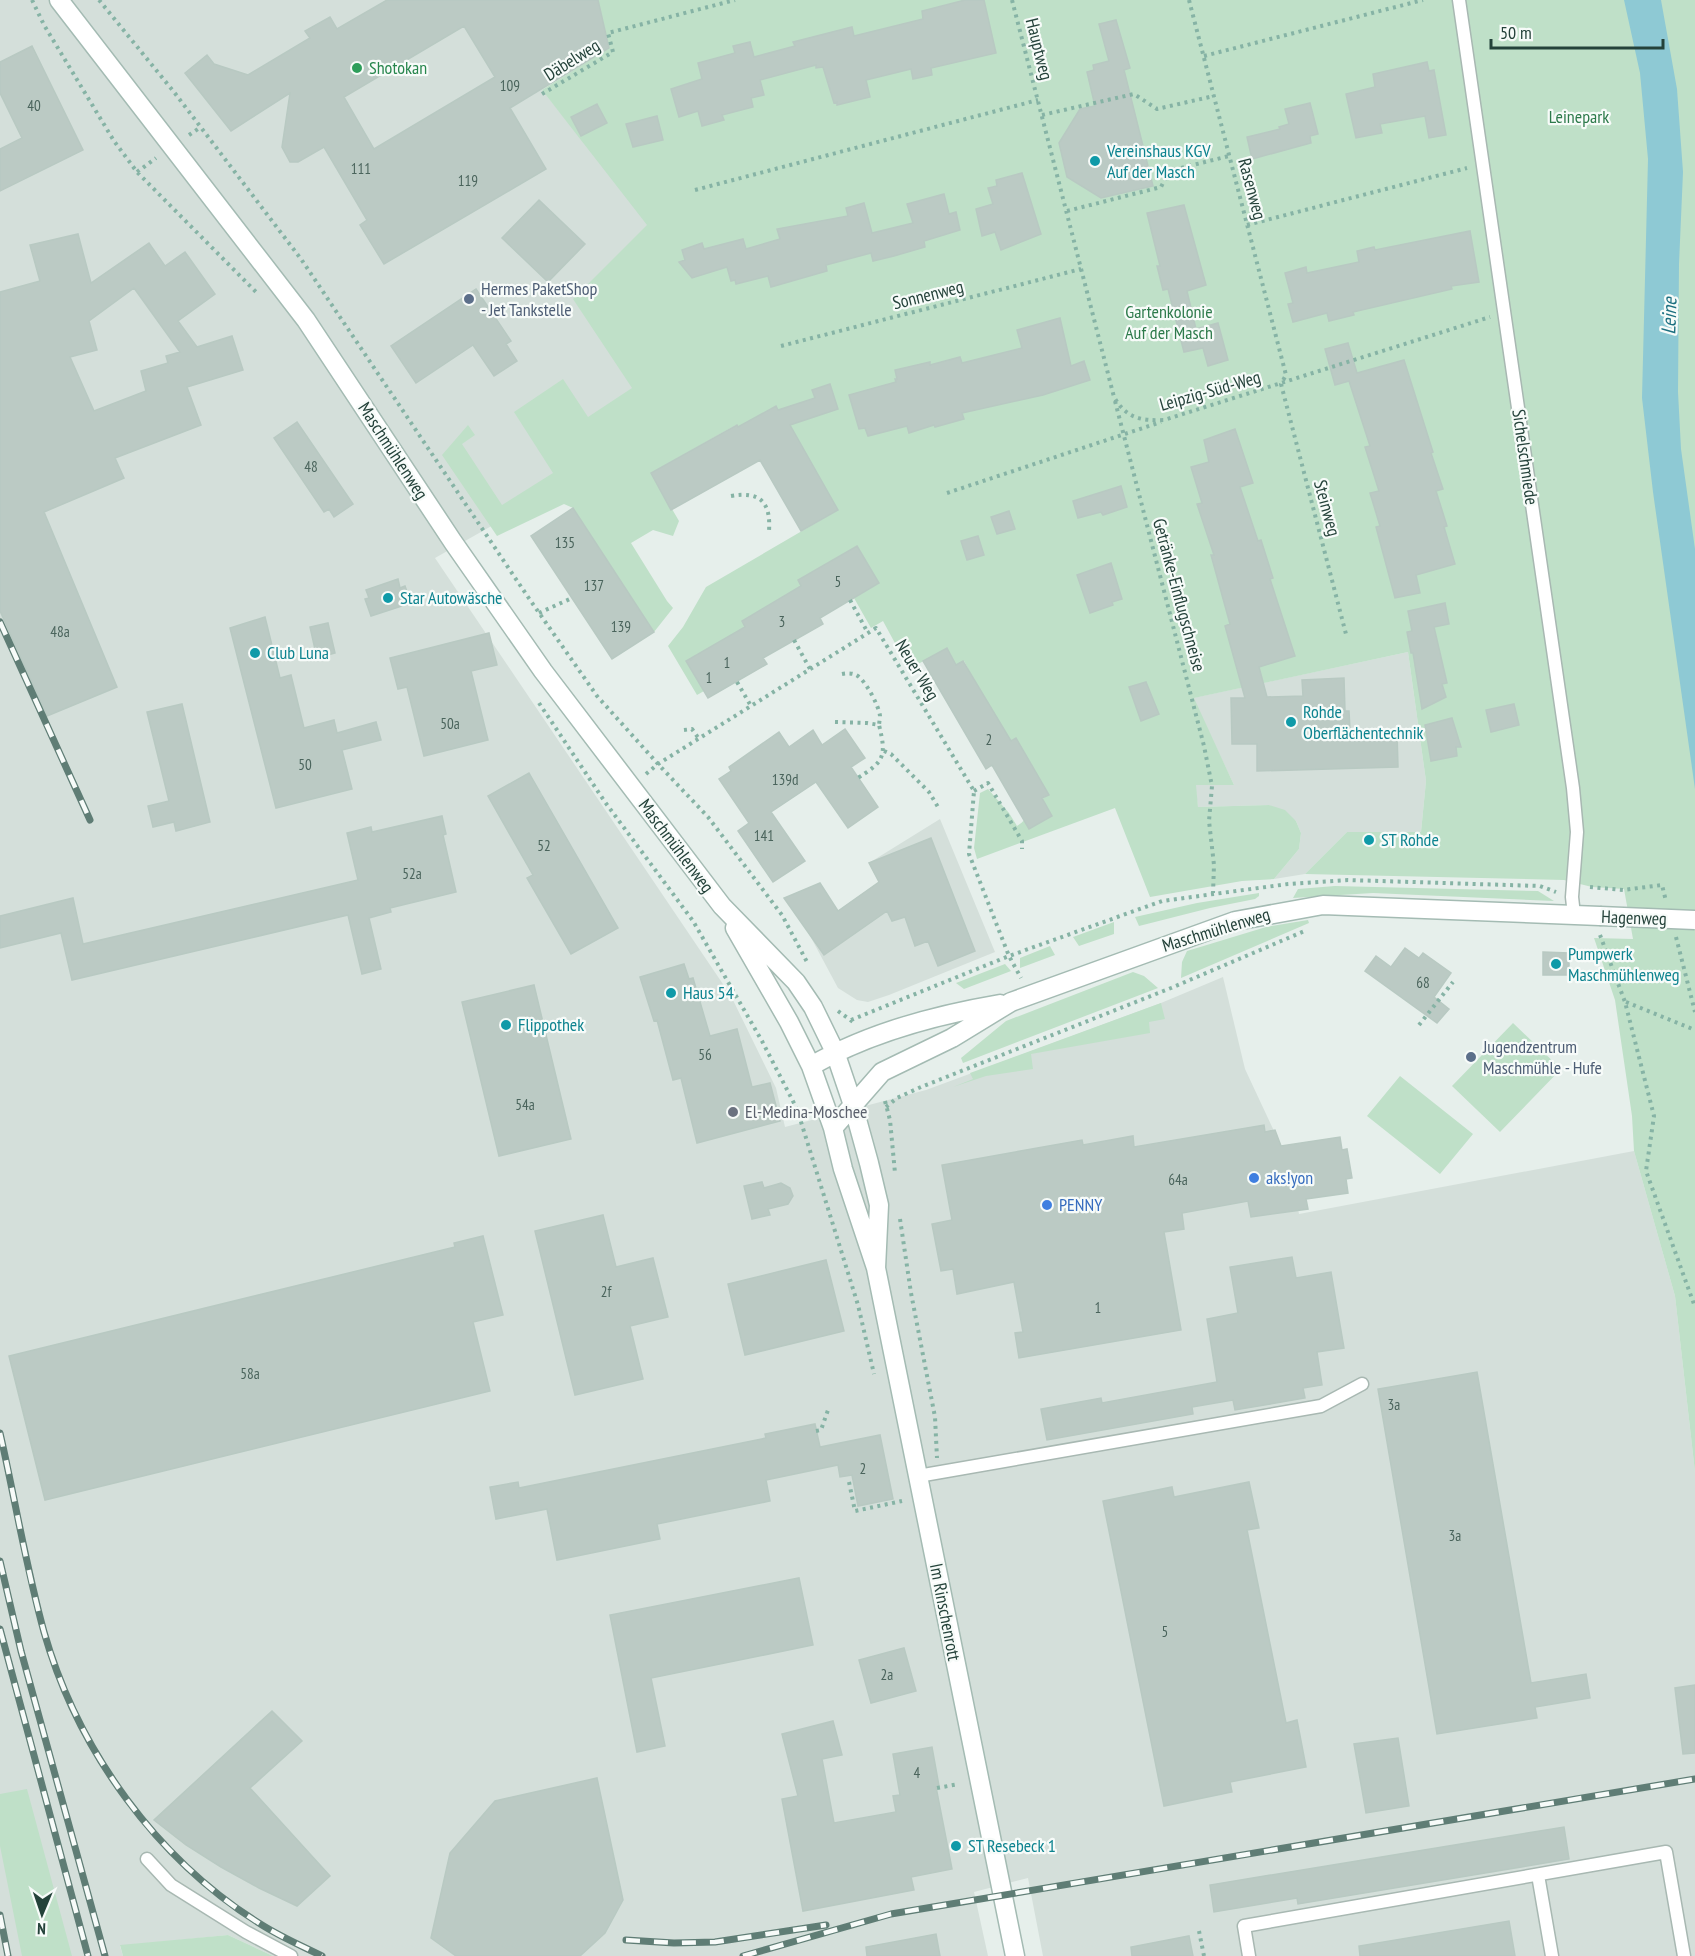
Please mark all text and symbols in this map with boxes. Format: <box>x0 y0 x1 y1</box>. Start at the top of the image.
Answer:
scale bar <box>1491 12 1664 50</box>
street label: Hauptweg <box>1021 16 1058 82</box>
text: 50 m <box>1500 21 1532 44</box>
street label: Däbelweg <box>540 33 604 86</box>
place label: Shotokan <box>369 56 427 79</box>
marker: Shotokan <box>350 61 364 75</box>
house number: 109 <box>500 76 520 95</box>
house number: 40 <box>27 96 41 115</box>
park label: Leinepark <box>1549 105 1609 128</box>
place label: Vereinshaus KGV Auf der Masch <box>1106 139 1211 183</box>
marker: Vereinshaus KGV Auf der Masch <box>1088 154 1102 168</box>
street label: Rasenweg <box>1233 156 1272 222</box>
house number: 111 <box>351 159 371 178</box>
house number: 119 <box>458 171 478 190</box>
street label: Sonnenweg <box>890 275 966 314</box>
place label: Hermes PaketShop - Jet Tankstelle <box>481 277 597 321</box>
marker: Hermes PaketShop - Jet Tankstelle <box>462 292 476 306</box>
water label: Leine <box>1655 295 1683 335</box>
park label: Gartenkolonie Auf der Masch <box>1125 300 1213 344</box>
street label: Leipzig-Süd-Weg <box>1157 365 1263 416</box>
street label: Maschmühlenweg <box>353 398 433 504</box>
street label: Sichelschmiede <box>1507 408 1544 506</box>
house number: 48 <box>304 457 318 476</box>
street label: Steinweg <box>1309 477 1346 539</box>
street label: Getränke-Einflugschneise <box>1148 516 1211 674</box>
house number: 135 <box>555 533 575 552</box>
house number: 5 <box>835 572 841 591</box>
house number: 137 <box>584 576 604 595</box>
place label: Star Autowäsche <box>400 586 503 609</box>
marker: Star Autowäsche <box>381 591 395 605</box>
house number: 3 <box>779 612 785 631</box>
house number: 139 <box>611 617 631 636</box>
house number: 48a <box>50 622 70 641</box>
street label: Neuer Weg <box>890 635 945 705</box>
place label: Club Luna <box>267 641 329 664</box>
marker: Club Luna <box>248 646 262 660</box>
house number: 1 <box>724 653 730 672</box>
house number: 1 <box>706 668 712 687</box>
place label: Rohde Oberflächentechnik <box>1303 700 1424 744</box>
house number: 50a <box>440 714 460 733</box>
marker: Rohde Oberflächentechnik <box>1284 715 1298 729</box>
house number: 2 <box>986 730 992 749</box>
house number: 50 <box>298 755 312 774</box>
house number: 139d <box>772 770 798 789</box>
street label: Maschmühlenweg <box>634 794 719 897</box>
house number: 141 <box>754 826 774 845</box>
place label: ST Rohde <box>1381 828 1439 851</box>
marker: ST Rohde <box>1362 833 1376 847</box>
house number: 52 <box>537 836 551 855</box>
house number: 52a <box>402 864 422 883</box>
street label: Maschmühlenweg <box>1159 902 1273 957</box>
street label: Hagenweg <box>1601 905 1667 930</box>
place label: Pumpwerk Maschmühlenweg <box>1568 942 1680 986</box>
marker: Pumpwerk Maschmühlenweg <box>1549 957 1563 971</box>
house number: 68 <box>1416 973 1430 992</box>
place label: Haus 54 <box>683 981 734 1004</box>
marker: Haus 54 <box>664 986 678 1000</box>
place label: Flippothek <box>518 1013 584 1036</box>
marker: Flippothek <box>499 1018 513 1032</box>
place label: Jugendzentrum Maschmühle - Hufe <box>1482 1035 1602 1079</box>
house number: 56 <box>698 1045 712 1064</box>
marker: Jugendzentrum Maschmühle - Hufe <box>1464 1050 1478 1064</box>
house number: 54a <box>515 1095 535 1114</box>
place label: El-Medina-Moschee <box>745 1100 867 1123</box>
marker: El-Medina-Moschee <box>726 1105 740 1119</box>
place label: aks!yon <box>1266 1166 1313 1189</box>
house number: 64a <box>1168 1170 1188 1189</box>
marker: aks!yon <box>1247 1171 1261 1185</box>
place label: PENNY <box>1059 1193 1103 1216</box>
marker: PENNY <box>1040 1198 1054 1212</box>
house number: 2f <box>601 1282 612 1301</box>
house number: 1 <box>1095 1298 1101 1317</box>
house number: 58a <box>240 1364 260 1383</box>
house number: 3a <box>1388 1395 1400 1414</box>
house number: 2 <box>860 1459 866 1478</box>
house number: 3a <box>1449 1526 1461 1545</box>
street label: Im Rinschenrott <box>925 1561 966 1663</box>
house number: 5 <box>1162 1622 1168 1641</box>
house number: 2a <box>881 1665 893 1684</box>
house number: 4 <box>914 1763 921 1782</box>
place label: ST Resebeck 1 <box>968 1834 1056 1857</box>
marker: ST Resebeck 1 <box>949 1839 963 1853</box>
north arrow <box>12 1884 72 1944</box>
text: N <box>37 1919 46 1939</box>

